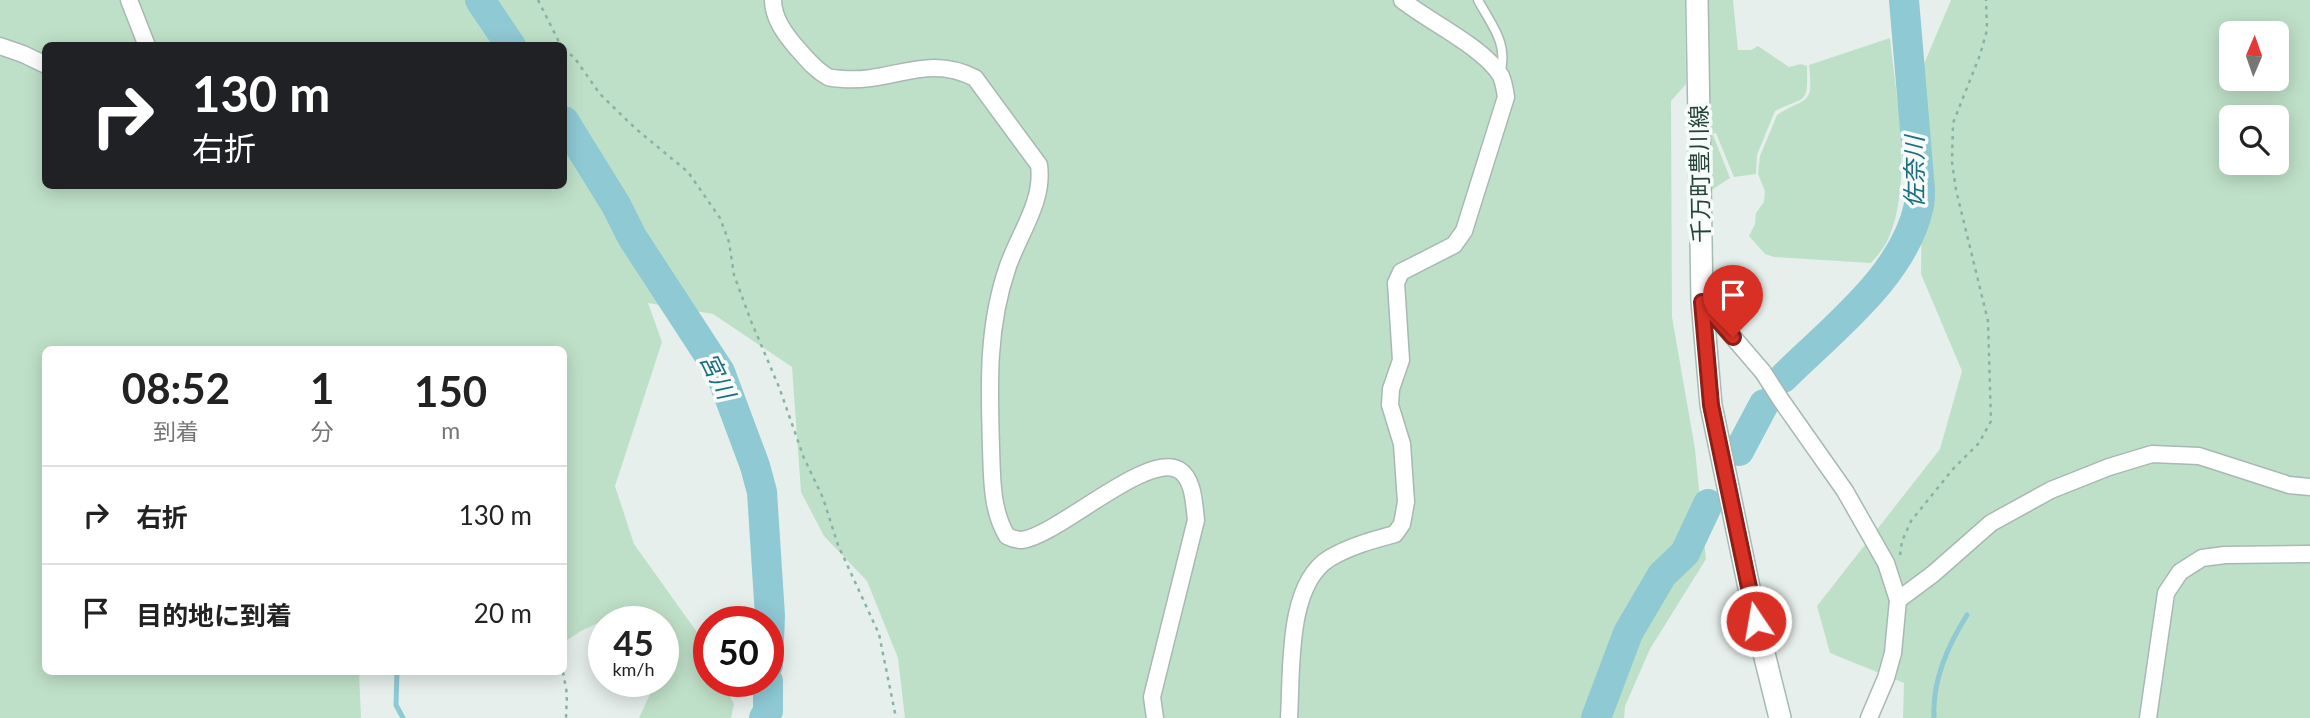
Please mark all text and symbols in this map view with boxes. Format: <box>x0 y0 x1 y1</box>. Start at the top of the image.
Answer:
north arrow <box>2219 21 2289 91</box>
map controls <box>2219 21 2289 175</box>
text: 130 m <box>192 64 330 122</box>
icon: right <box>77 70 168 161</box>
street label: 千万町豊川線 <box>1684 105 1714 243</box>
button: search <box>2219 105 2289 175</box>
text: 右折 <box>192 128 256 167</box>
water label: 佐奈川 <box>1899 133 1928 208</box>
pin <box>1703 265 1763 337</box>
icon: arrive <box>1714 276 1752 314</box>
water label: 宮川 <box>695 347 743 406</box>
text: 08:52 <box>122 363 230 413</box>
text: 1 <box>310 363 334 413</box>
text: 150 <box>414 366 487 416</box>
text: m <box>441 416 460 444</box>
text: 到着 <box>153 417 199 445</box>
text: 分 <box>311 417 334 445</box>
icon: right <box>77 496 115 534</box>
text: 130 m <box>459 499 532 531</box>
text: 右折 <box>136 501 188 533</box>
position arrow <box>1719 584 1793 658</box>
icon: arrive <box>77 594 115 632</box>
text: 20 m <box>474 597 532 629</box>
text: 目的地に到着 <box>136 599 292 631</box>
speed limit sign: 50 <box>693 606 784 697</box>
text: 45 <box>613 621 654 663</box>
text: km/h <box>612 658 655 680</box>

